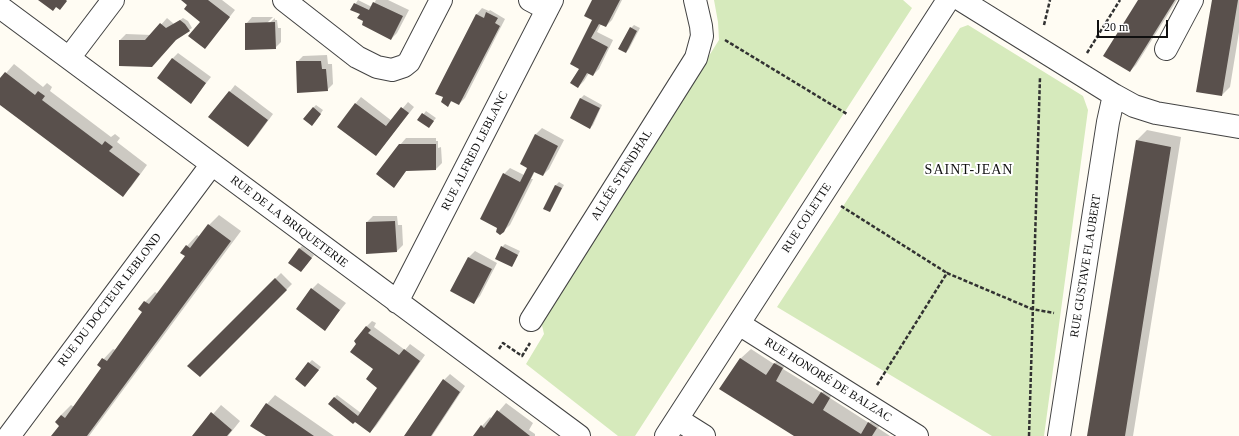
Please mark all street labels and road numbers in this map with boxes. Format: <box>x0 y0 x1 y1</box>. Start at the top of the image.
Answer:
street label: RUE ALFRED LEBLANC <box>439 89 511 213</box>
street label: ALLÉE STENDHAL <box>588 127 656 223</box>
street label: RUE DE LA BRIQUETERIE <box>227 173 351 271</box>
street label: RUE COLETTE <box>779 180 835 256</box>
street label: RUE GUSTAVE FLAUBERT <box>1068 193 1104 339</box>
street label: RUE DU DOCTEUR LEBLOND <box>55 231 165 369</box>
street label: RUE HONORÉ DE BALZAC <box>762 335 894 425</box>

